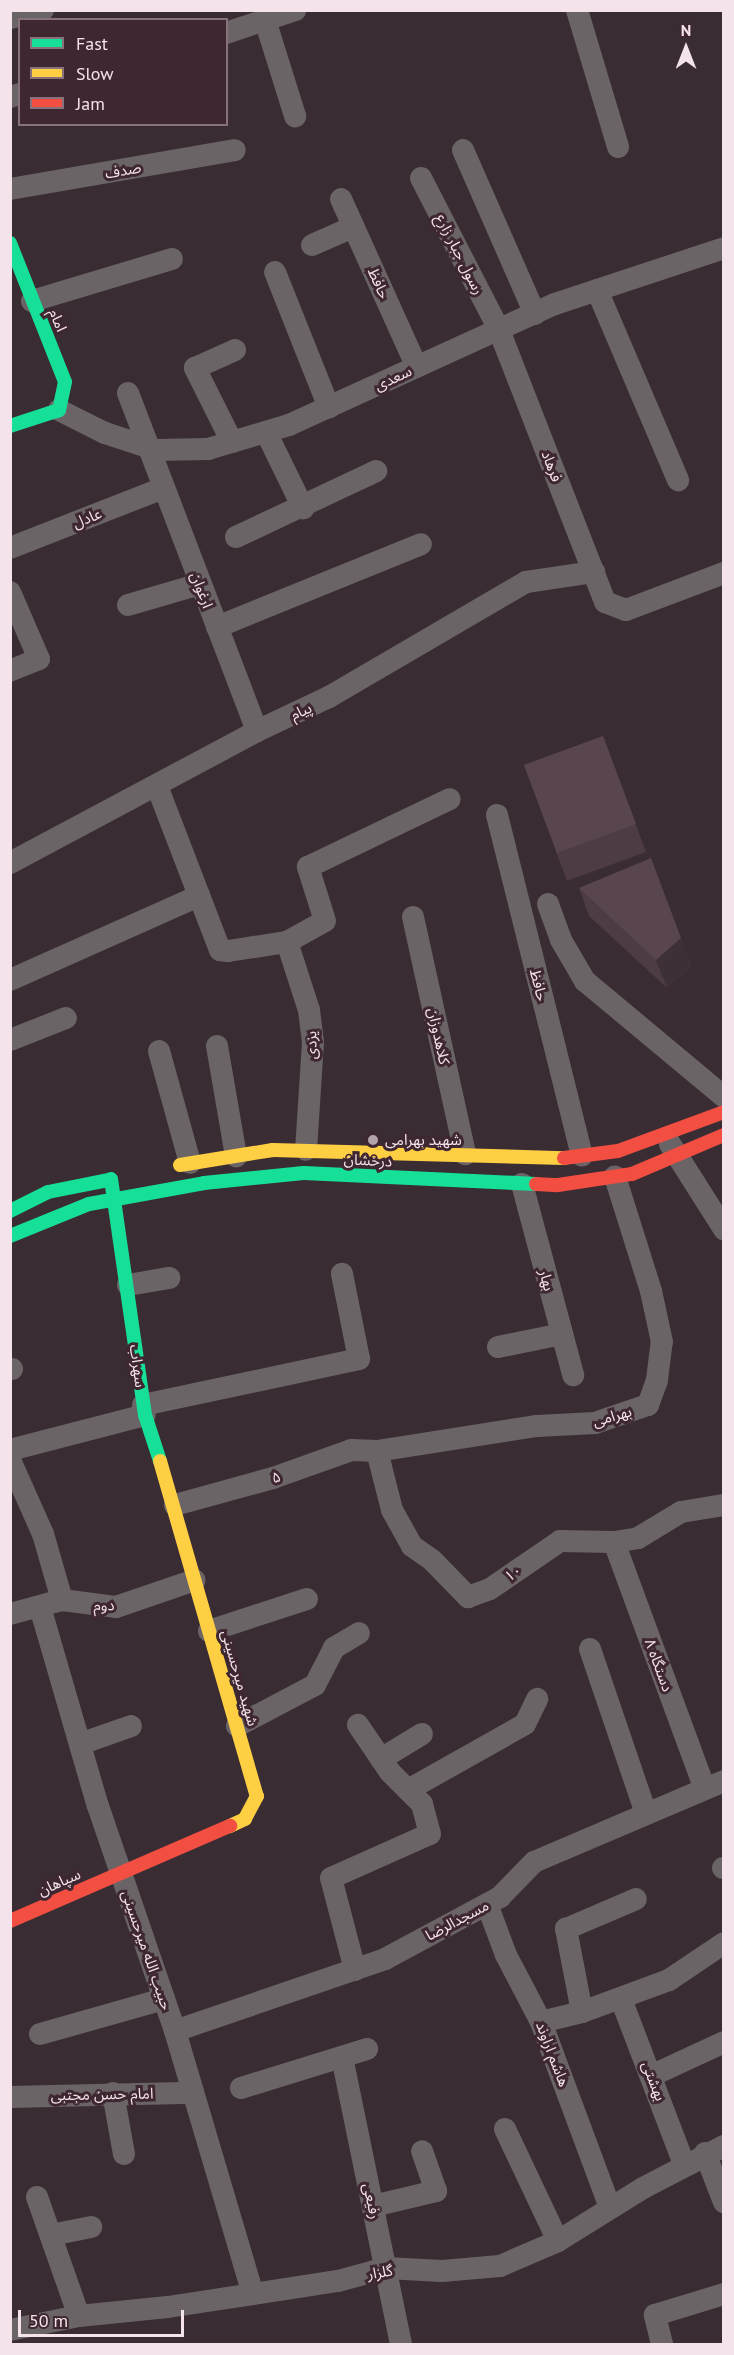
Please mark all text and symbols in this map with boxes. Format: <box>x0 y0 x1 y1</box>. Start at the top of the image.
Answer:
legend <box>18 18 228 126</box>
north arrow <box>656 18 716 78</box>
text: N <box>681 20 691 40</box>
text: Fast <box>76 32 108 55</box>
text: Slow <box>76 62 114 85</box>
text: Jam <box>76 92 105 115</box>
street label: صدف <box>104 158 142 182</box>
street label: رسول جبار زارع <box>432 211 488 297</box>
street label: حافظ <box>364 265 394 301</box>
street label: امام <box>45 306 71 334</box>
street label: سعدی <box>372 362 414 394</box>
street label: فرهاد <box>538 448 566 484</box>
street label: عادل <box>70 504 104 532</box>
street label: ارغوان <box>187 569 217 611</box>
street label: پیام <box>287 698 315 724</box>
street label: حافظ <box>526 967 552 1003</box>
street label: کلاهدوزان <box>424 1006 454 1066</box>
street label: یزدی <box>302 1031 320 1059</box>
place label: شهید بهرامی <box>385 1131 462 1149</box>
marker: شهید بهرامی <box>366 1133 380 1147</box>
street label: درخشان <box>343 1150 393 1170</box>
street label: بهار <box>536 1267 558 1293</box>
street label: سهراب <box>126 1343 150 1389</box>
street label: بهرامی <box>590 1402 634 1430</box>
street label: ۵ <box>269 1467 283 1487</box>
street label: ۱۰ <box>501 1561 525 1585</box>
street label: دوم <box>93 1596 115 1614</box>
street label: شهید میرحسینی <box>218 1628 262 1728</box>
street label: ۸ دستگاه <box>641 1636 677 1694</box>
street label: سپاهان <box>35 1865 83 1899</box>
street label: حبیب الله میرحسینی <box>118 1888 176 2012</box>
street label: مسجدالرضا <box>422 1896 492 1944</box>
street label: هاشم اراوند <box>532 2019 574 2089</box>
street label: بهشتی <box>638 2059 670 2103</box>
street label: امام حسن مجتبی <box>50 2084 154 2104</box>
street label: رفیعی <box>359 2181 385 2221</box>
street label: گلزار <box>366 2261 394 2283</box>
scale bar <box>21 2298 188 2336</box>
text: 50 m <box>29 2309 68 2332</box>

